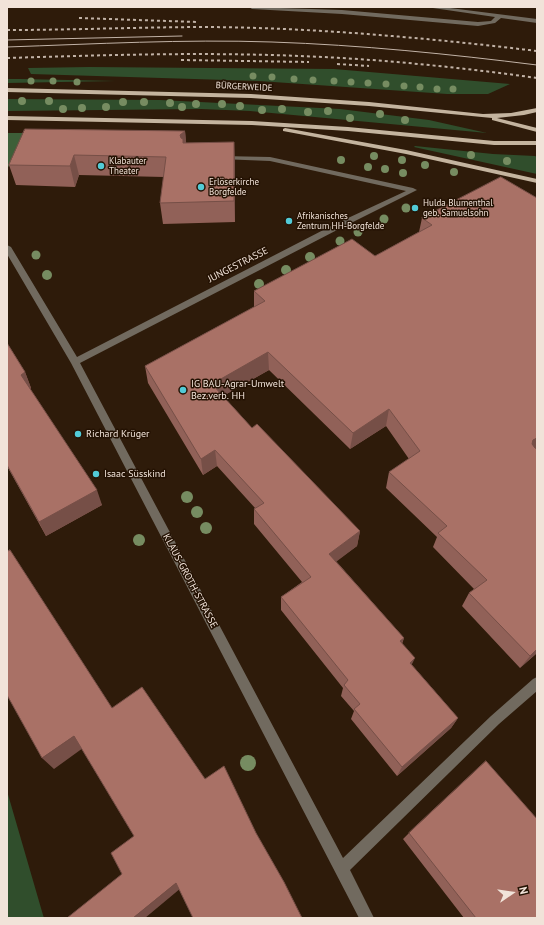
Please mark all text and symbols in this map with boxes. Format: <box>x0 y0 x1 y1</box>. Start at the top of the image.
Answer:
street label: BÜRGERWEIDE <box>215 80 273 94</box>
place label: Klabauter Theater <box>109 156 146 177</box>
marker: Klabauter Theater <box>96 161 106 171</box>
place label: Erlöserkirche Borgfelde <box>209 177 259 198</box>
marker: Erlöserkirche Borgfelde <box>196 182 206 192</box>
place label: Hulda Blumenthal geb. Samuelsohn <box>423 198 493 219</box>
marker: Hulda Blumenthal geb. Samuelsohn <box>410 203 420 213</box>
place label: Afrikanisches Zentrum HH-Borgfelde <box>297 211 384 232</box>
marker: Afrikanisches Zentrum HH-Borgfelde <box>284 216 294 226</box>
street label: JUNGESTRASSE <box>206 245 270 285</box>
place label: IG BAU-Agrar-Umwelt Bez.verb. HH <box>191 378 284 402</box>
marker: IG BAU-Agrar-Umwelt Bez.verb. HH <box>178 385 188 395</box>
place label: Richard Krüger <box>86 428 149 440</box>
marker: Richard Krüger <box>73 429 83 439</box>
place label: Isaac Süsskind <box>104 468 166 480</box>
marker: Isaac Süsskind <box>91 469 101 479</box>
street label: KLAUS-GROTH-STRASSE <box>160 532 220 630</box>
north arrow <box>492 873 532 913</box>
text: N <box>516 885 531 895</box>

